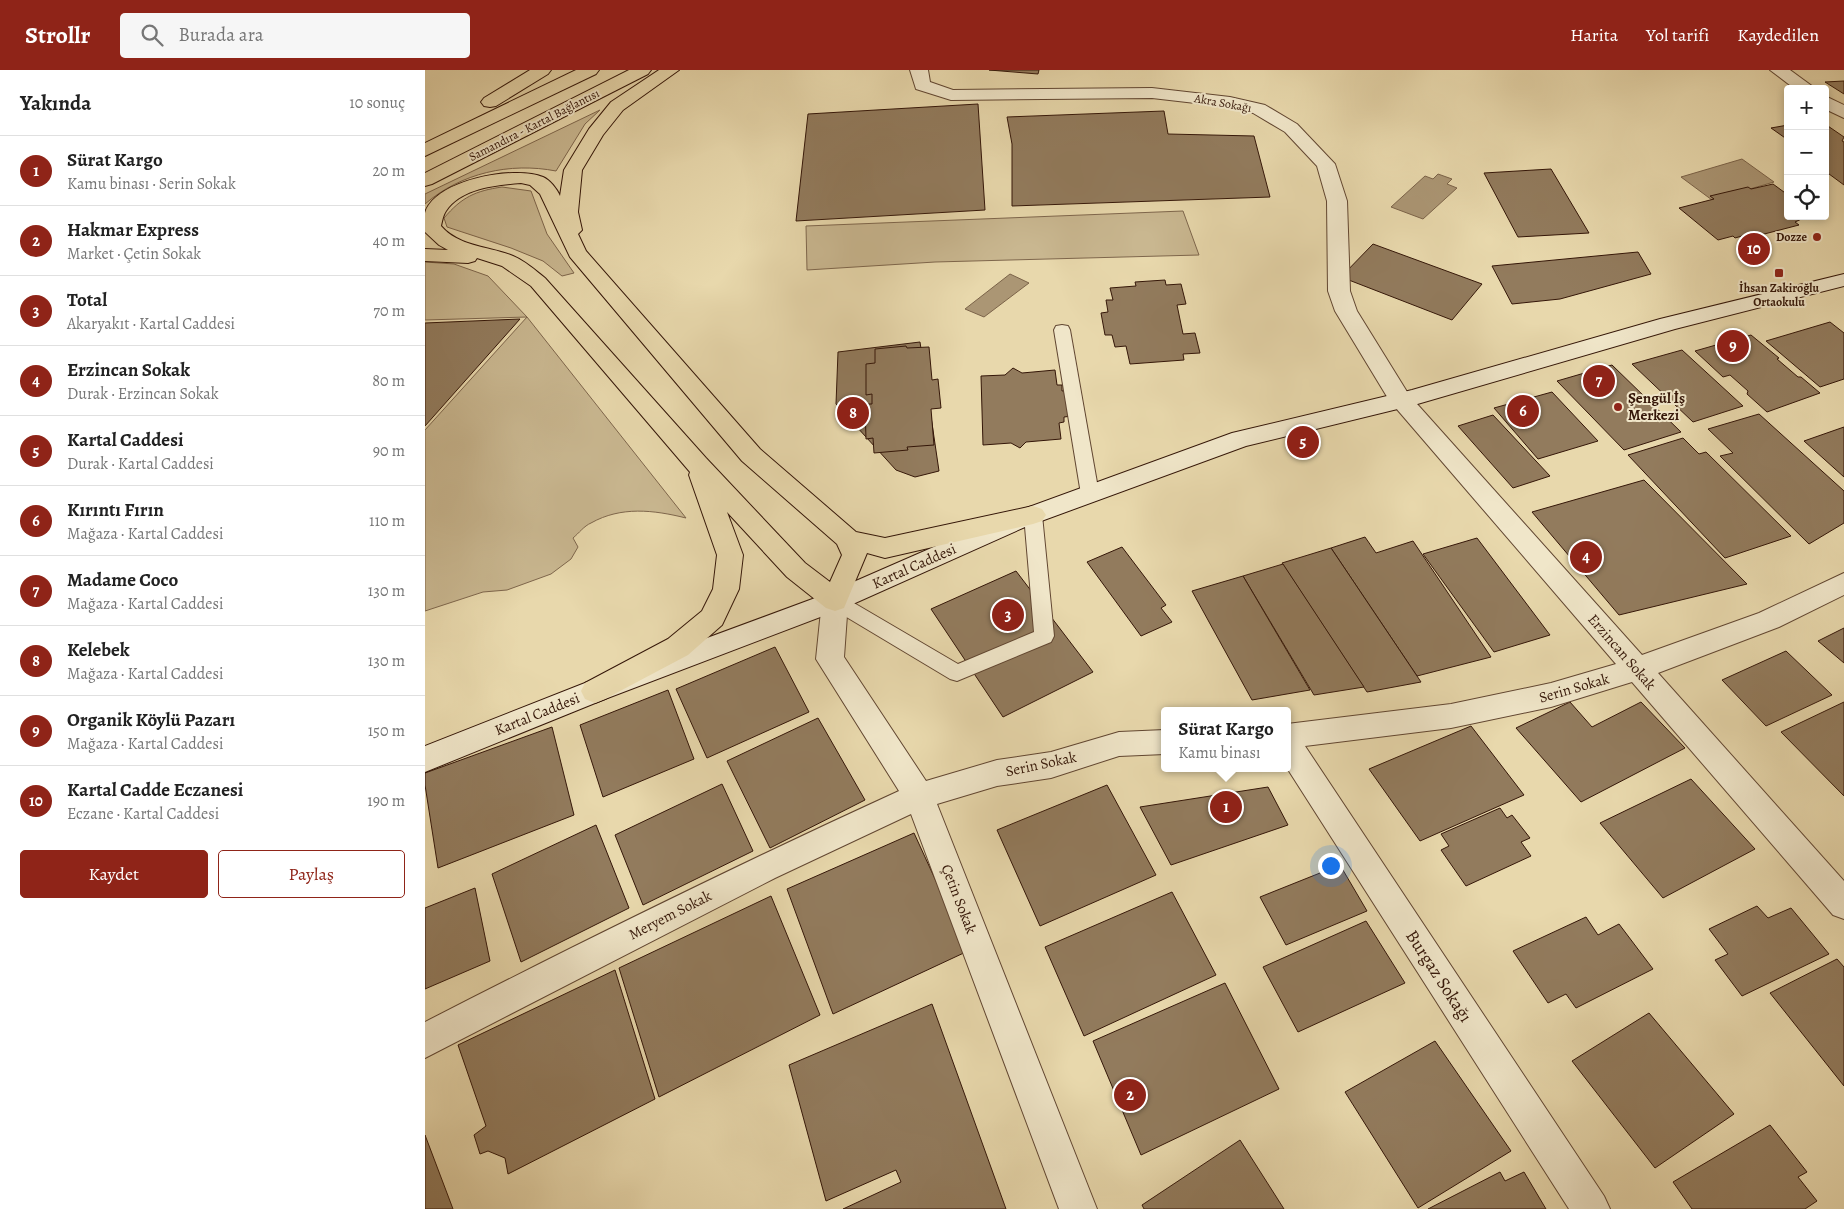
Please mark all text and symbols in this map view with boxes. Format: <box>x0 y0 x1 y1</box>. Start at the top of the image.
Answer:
search box <box>120 13 470 58</box>
text: Strollr <box>25 19 90 51</box>
icon: search <box>138 21 166 49</box>
text: Burada ara <box>178 22 264 48</box>
text: Harita <box>1570 23 1618 47</box>
text: Yol tarifi <box>1646 23 1709 47</box>
text: Kaydedilen <box>1737 23 1819 47</box>
street label: Samandıra - Kartal Bağlantısı <box>466 85 602 165</box>
map controls <box>1784 85 1829 220</box>
button: + <box>1784 85 1829 130</box>
text: Yakında <box>20 89 91 117</box>
street label: Akra Sokağı <box>1192 90 1253 116</box>
text: 10 sonuç <box>349 92 405 114</box>
button: − <box>1784 130 1829 175</box>
text: Sürat Kargo <box>67 147 163 173</box>
text: 1 <box>33 160 39 182</box>
text: 20 m <box>372 160 405 182</box>
text: Kamu binası · Serin Sokak <box>67 173 236 195</box>
button: locate <box>1784 175 1829 220</box>
text: Hakmar Express <box>67 217 199 243</box>
place label: Dozze <box>1776 229 1807 245</box>
text: 2 <box>32 230 40 252</box>
text: 40 m <box>373 230 405 252</box>
pin: 10 <box>1738 230 1770 268</box>
marker: Dozze <box>1811 231 1823 243</box>
text: Market · Çetin Sokak <box>67 243 201 265</box>
marker: İhsan Zakiroğlu Ortaokulu <box>1773 267 1785 279</box>
place label: İhsan Zakiroğlu Ortaokulu <box>1739 280 1819 310</box>
text: Total <box>67 287 107 313</box>
text: 3 <box>33 300 39 322</box>
text: 70 m <box>373 300 405 322</box>
text: Akaryakıt · Kartal Caddesi <box>67 313 235 335</box>
pin: 9 <box>1717 327 1749 365</box>
text: Erzi̇ncan Sokak <box>67 357 190 383</box>
pin: 7 <box>1583 362 1615 400</box>
text: 4 <box>32 370 40 392</box>
text: 80 m <box>372 370 405 392</box>
text: Durak · Erzincan Sokak <box>67 383 219 405</box>
place label: Şengül İş Merkezi <box>1628 388 1685 425</box>
pin: 6 <box>1507 392 1539 430</box>
pin: 8 <box>837 394 869 432</box>
marker: Şengül İş Merkezi <box>1612 401 1624 413</box>
pin: 5 <box>1287 423 1319 461</box>
text: Kartal Caddesi <box>67 427 183 453</box>
text: 5 <box>33 440 39 462</box>
text: 90 m <box>373 440 405 462</box>
text: Durak · Kartal Caddesi <box>67 453 214 475</box>
text: Kırıntı Fırın <box>67 497 164 523</box>
text: 6 <box>32 510 40 532</box>
text: 110 m <box>369 510 405 532</box>
text: Mağaza · Kartal Caddesi <box>67 523 223 545</box>
pin: 4 <box>1570 538 1602 576</box>
street label: Kartal Caddesi <box>869 539 959 593</box>
text: Madame Coco <box>67 567 178 593</box>
text: 7 <box>33 580 39 602</box>
text: 130 m <box>368 580 405 602</box>
text: Mağaza · Kartal Caddesi <box>67 593 223 615</box>
pin: 3 <box>992 596 1024 634</box>
street label: Erzincan Sokak <box>1583 610 1661 695</box>
text: Kelebek <box>67 637 129 663</box>
text: 8 <box>32 650 40 672</box>
text: 130 m <box>368 650 405 672</box>
text: Mağaza · Kartal Caddesi <box>67 663 223 685</box>
street label: Serin Sokak <box>1537 668 1612 708</box>
street label: Kartal Caddesi <box>492 688 582 740</box>
text: Organik Köylü Pazarı <box>67 707 235 733</box>
popup <box>1161 707 1291 772</box>
text: Sürat Kargo <box>1178 716 1274 742</box>
text: 9 <box>32 720 40 742</box>
text: 150 m <box>368 720 405 742</box>
text: Mağaza · Kartal Caddesi <box>67 733 223 755</box>
text: Kamu binası <box>1178 742 1260 764</box>
street label: Serin Sokak <box>1004 747 1079 781</box>
text: Kartal Cadde Eczanesi <box>67 777 243 803</box>
pin: 1 <box>1210 788 1242 826</box>
text: 10 <box>29 790 43 812</box>
text: 190 m <box>367 790 405 812</box>
text: Eczane · Kartal Caddesi <box>67 803 219 825</box>
button: Kaydet <box>20 850 208 898</box>
button: Paylaş <box>218 850 405 898</box>
your location <box>1318 853 1344 879</box>
street label: Çetin Sokak <box>937 861 982 937</box>
street label: Meryem Sokak <box>625 885 715 944</box>
street label: Burgaz Sokağı <box>1400 925 1478 1027</box>
pin: 2 <box>1114 1076 1146 1114</box>

